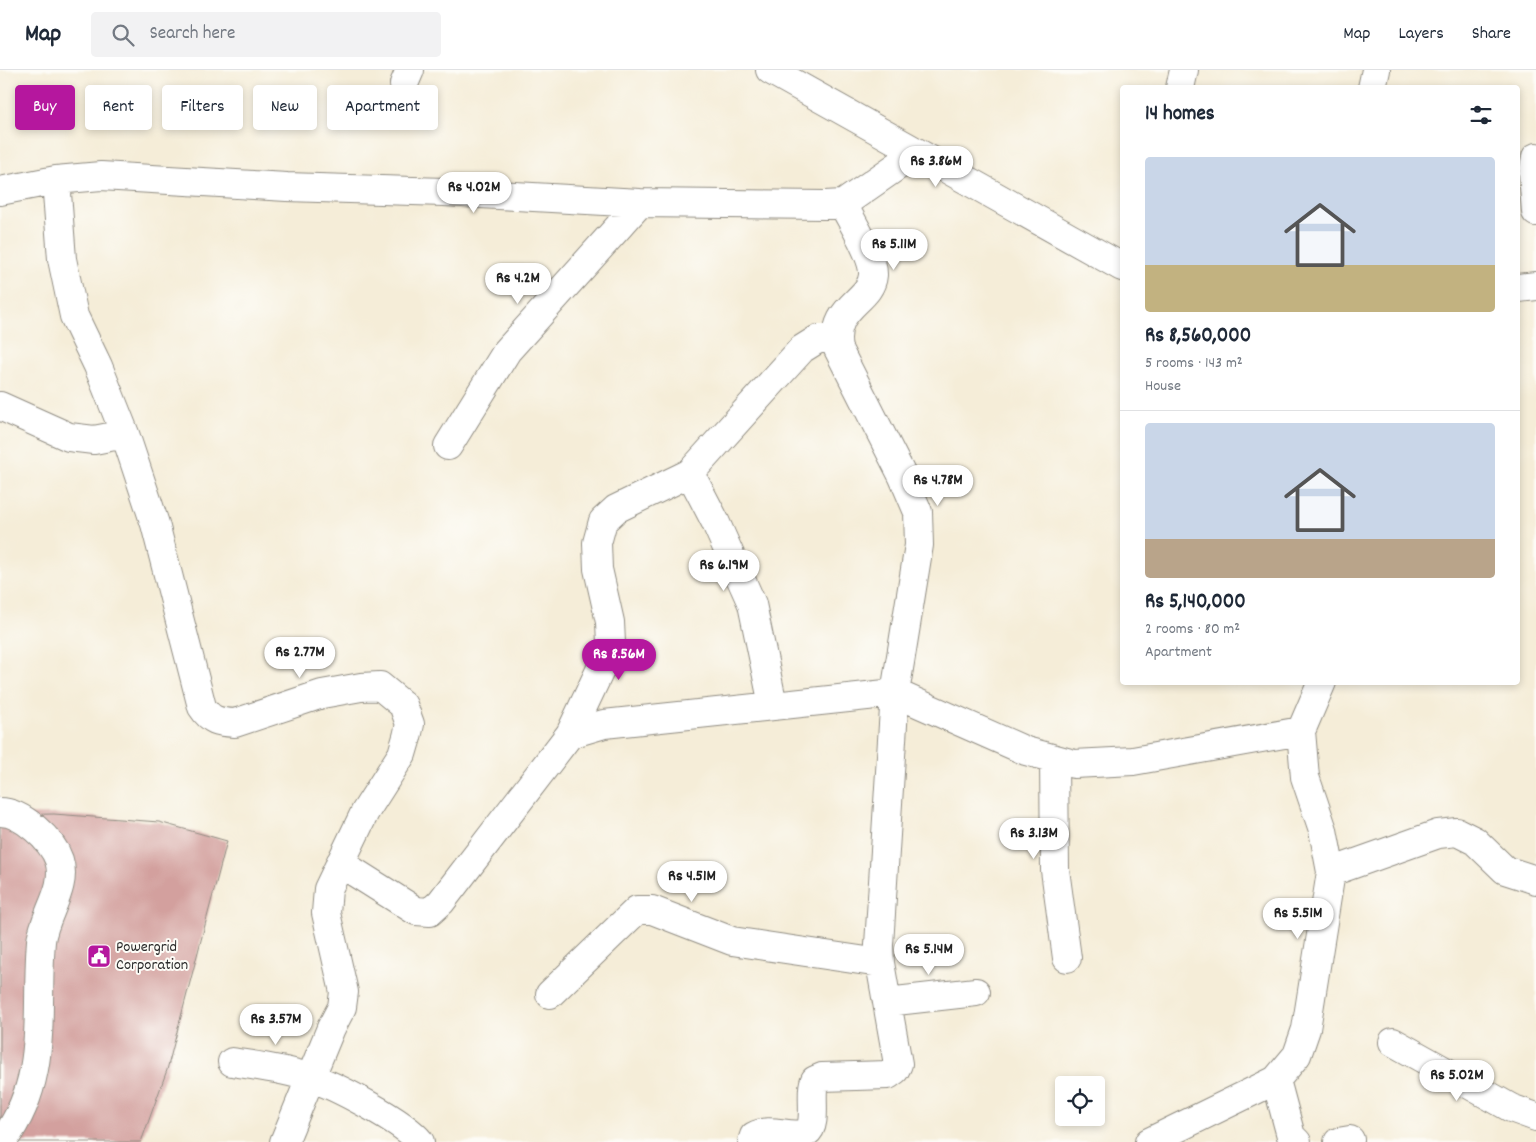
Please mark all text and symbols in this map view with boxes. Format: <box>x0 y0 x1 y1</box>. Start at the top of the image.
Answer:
search box <box>91 12 441 57</box>
text: Map <box>25 18 61 52</box>
icon: search <box>109 21 137 49</box>
text: Search here <box>149 21 235 48</box>
text: Map <box>1343 22 1370 47</box>
text: Layers <box>1398 22 1444 47</box>
text: Share <box>1472 22 1511 47</box>
chip: Buy <box>15 85 75 130</box>
chip: Rent <box>85 85 152 130</box>
chip: Filters <box>162 85 243 130</box>
chip: New <box>253 85 317 130</box>
chip: Apartment <box>327 85 438 130</box>
text: 14 homes <box>1145 100 1215 130</box>
icon: filters <box>1467 101 1495 129</box>
pin: Rs 3.86M <box>884 146 988 188</box>
text: Rs 3.86M <box>910 150 962 173</box>
pin: Rs 4.02M <box>422 172 526 214</box>
text: Rs 4.02M <box>448 176 500 199</box>
icon: home <box>1275 190 1365 280</box>
pin: Rs 5.11M <box>842 228 946 271</box>
text: Rs 5.11M <box>872 233 916 256</box>
pin: Rs 4.2M <box>472 262 564 305</box>
text: Rs 4.2M <box>496 267 540 290</box>
text: Rs 8,560,000 <box>1145 322 1251 352</box>
text: 5 rooms · 143 m² <box>1145 352 1243 375</box>
text: House <box>1145 375 1181 398</box>
icon: home <box>1275 455 1365 545</box>
pin: Rs 4.78M <box>886 464 990 507</box>
text: Rs 4.78M <box>913 469 963 492</box>
pin: Rs 6.19M <box>672 550 776 592</box>
text: Rs 6.19M <box>700 554 748 577</box>
text: Rs 5,140,000 <box>1145 588 1246 618</box>
text: 2 rooms · 80 m² <box>1145 618 1240 641</box>
pin: Rs 2.77M <box>248 636 352 679</box>
pin: Rs 8.56M <box>567 638 671 681</box>
text: Rs 2.77M <box>275 641 325 664</box>
text: Apartment <box>1145 641 1212 664</box>
text: Rs 8.56M <box>593 643 645 666</box>
pin: Rs 3.13M <box>982 818 1086 860</box>
text: Rs 3.13M <box>1010 822 1058 845</box>
pin: Rs 4.51M <box>640 860 744 903</box>
text: Rs 4.51M <box>668 865 716 888</box>
pin: Rs 5.51M <box>1246 898 1350 940</box>
text: Rs 5.51M <box>1274 902 1322 925</box>
pin: Rs 5.14M <box>877 934 981 976</box>
place label: Powergrid Corporation <box>116 936 188 977</box>
text: Rs 5.14M <box>905 938 953 961</box>
public building icon: Powergrid Corporation <box>86 943 112 969</box>
pin: Rs 3.57M <box>224 1004 328 1046</box>
text: Rs 3.57M <box>251 1008 301 1031</box>
pin: Rs 5.02M <box>1405 1060 1509 1102</box>
text: Rs 5.02M <box>1430 1064 1484 1087</box>
map controls <box>1055 1076 1105 1126</box>
button: locate <box>1055 1076 1105 1126</box>

